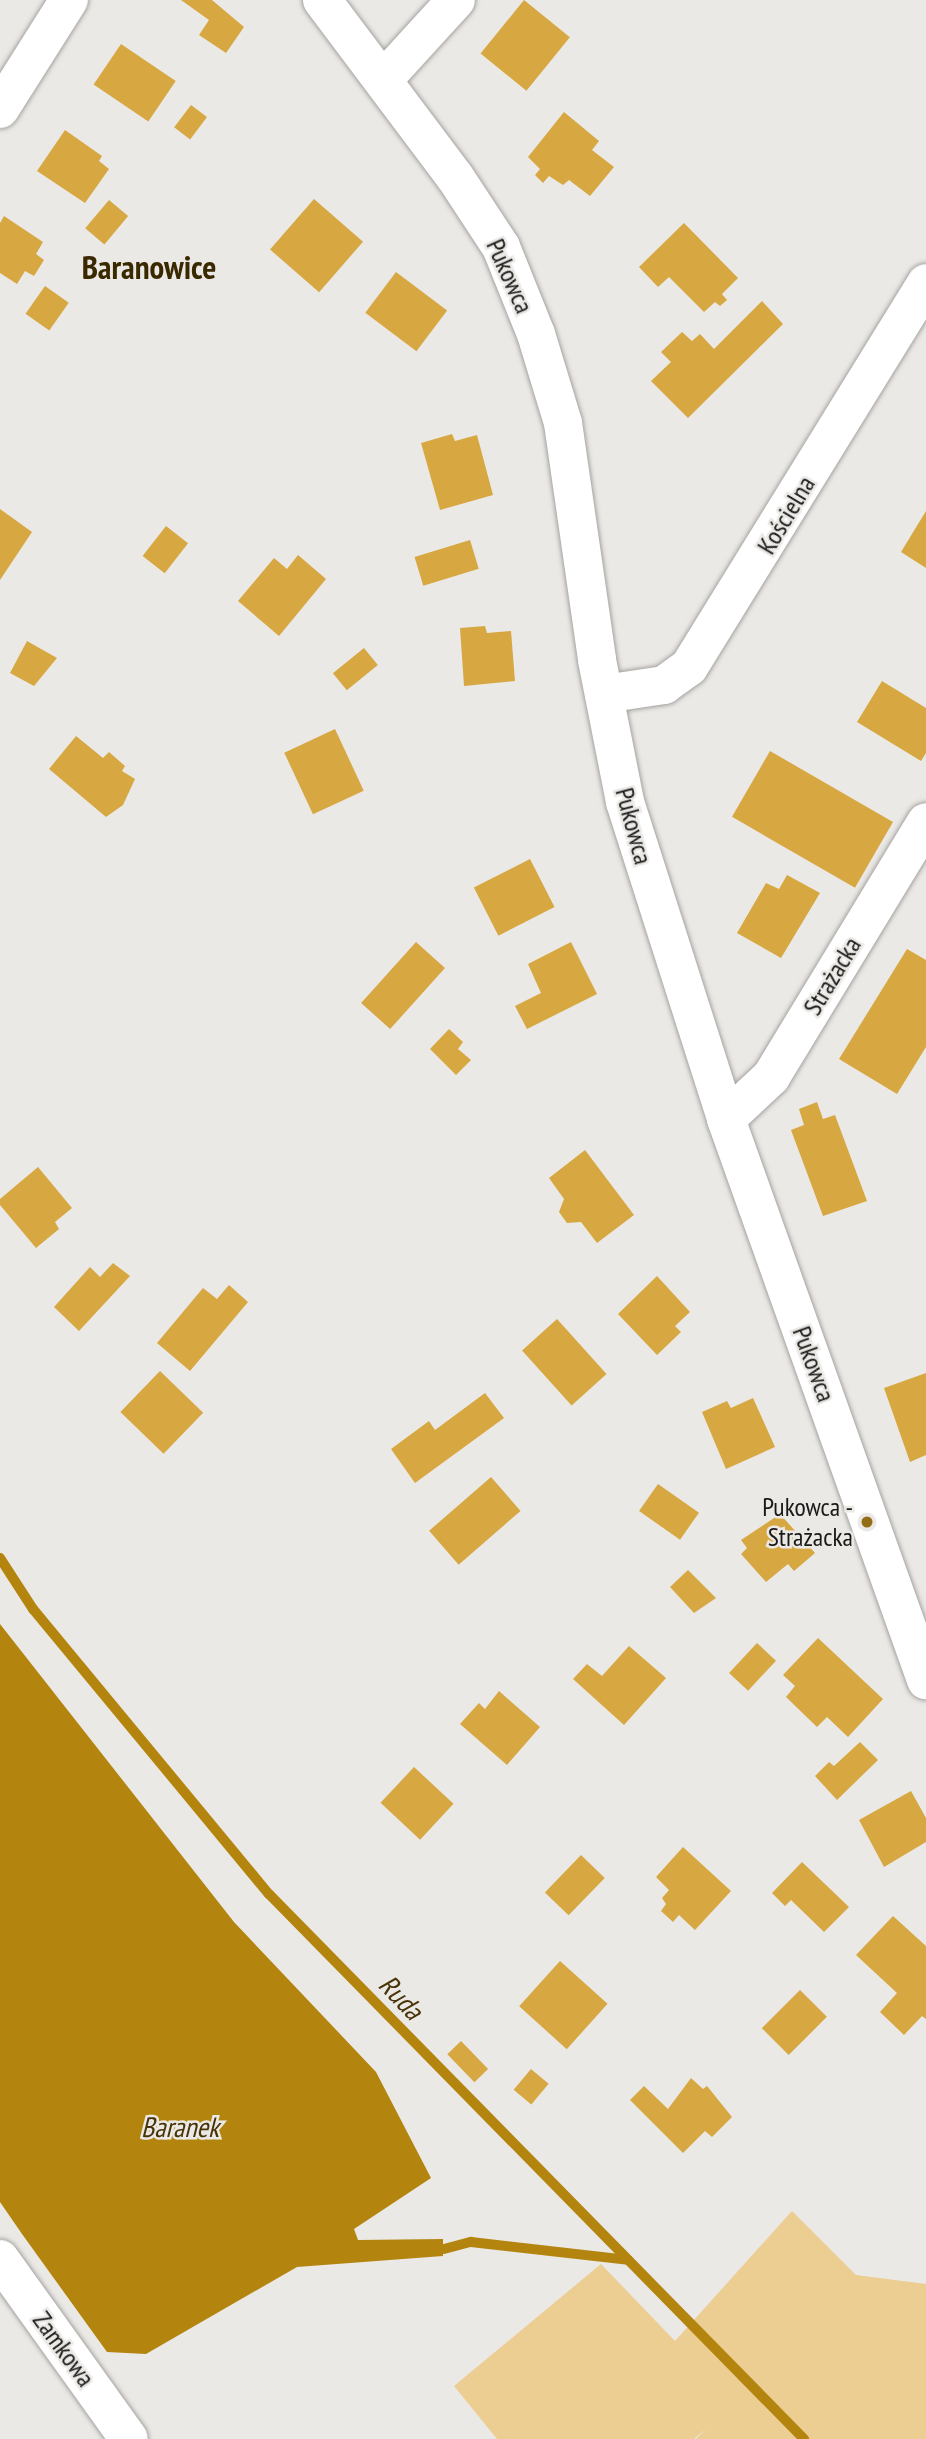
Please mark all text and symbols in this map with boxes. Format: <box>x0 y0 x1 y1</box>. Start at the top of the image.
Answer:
street label: Pukowca <box>480 234 540 318</box>
district label: Baranowice <box>82 247 216 287</box>
street label: Kościelna <box>751 470 821 560</box>
street label: Pukowca <box>609 784 659 868</box>
street label: Strażacka <box>797 931 867 1021</box>
street label: Pukowca <box>786 1322 842 1406</box>
place label: Pukowca - Strażacka <box>762 1491 853 1552</box>
marker: Pukowca - Strażacka <box>859 1514 875 1530</box>
water label: Ruda <box>372 1968 430 2026</box>
water label: Baranek <box>141 2110 219 2144</box>
street label: Zamkowa <box>26 2305 102 2393</box>

